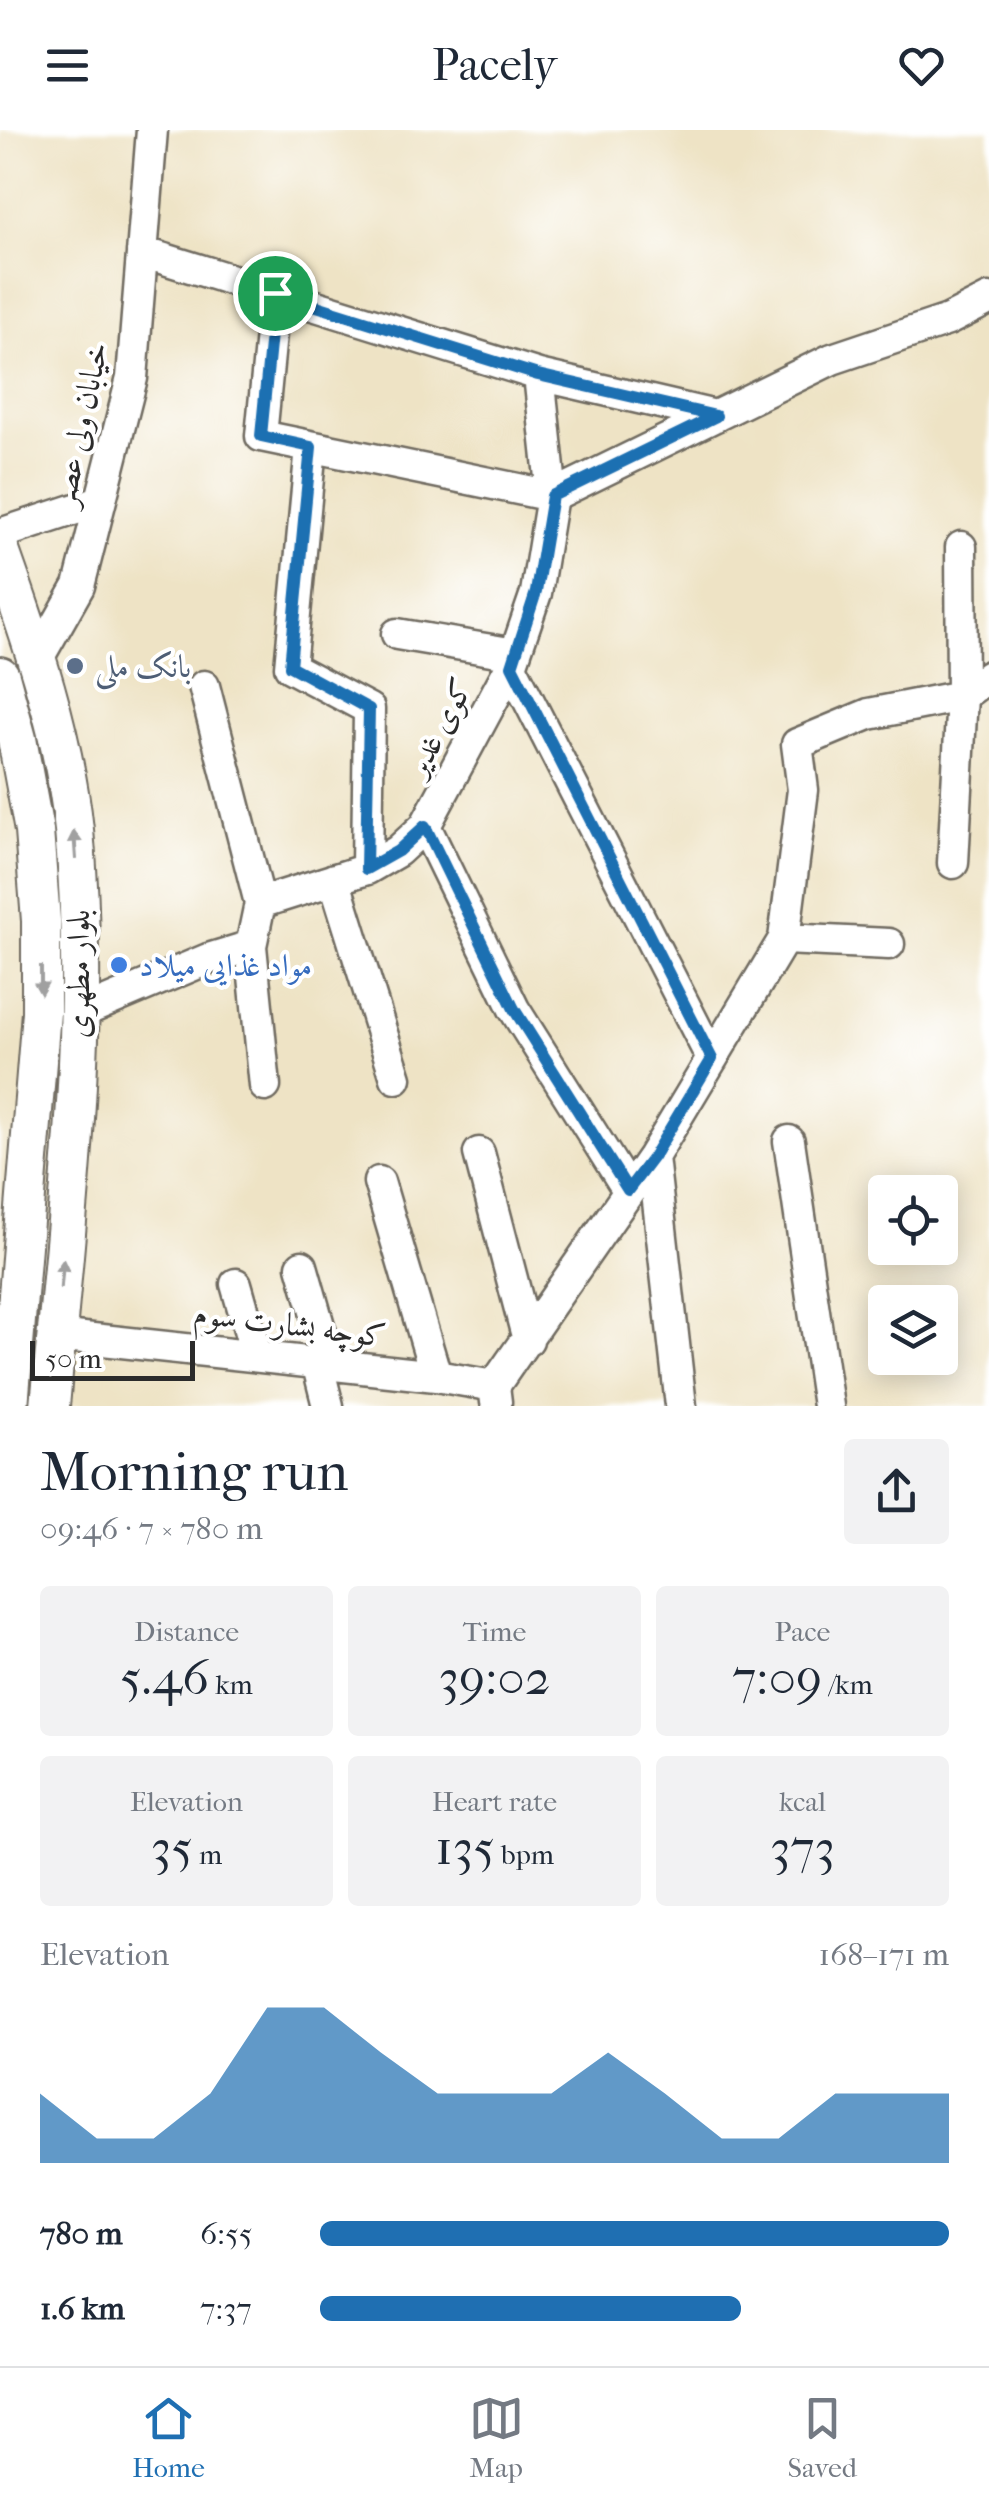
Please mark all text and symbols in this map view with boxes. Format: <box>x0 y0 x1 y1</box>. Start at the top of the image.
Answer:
icon: menu <box>40 38 95 93</box>
icon: heart <box>894 38 949 93</box>
text: Pacely <box>432 39 557 92</box>
pin <box>233 251 318 336</box>
icon: arrive <box>248 266 303 321</box>
street label: خیابان ولی عصر <box>44 339 118 513</box>
place label: بانک ملی <box>95 648 191 690</box>
marker: بانک ملی <box>64 655 86 677</box>
street label: کوی غدیر <box>397 672 482 786</box>
one-way arrow <box>66 828 82 860</box>
street label: بلوار مطهری <box>60 910 99 1038</box>
place label: مواد غذایی میلاد <box>139 947 312 986</box>
marker: مواد غذایی میلاد <box>108 954 130 976</box>
one-way arrow <box>33 964 49 996</box>
map controls <box>868 1175 958 1375</box>
button: locate <box>868 1175 958 1265</box>
one-way arrow <box>54 1258 70 1289</box>
button: layers <box>868 1285 958 1375</box>
street label: کوچه بشارت سوم <box>191 1294 388 1364</box>
scale bar <box>30 1336 195 1380</box>
text: 50 m <box>45 1342 102 1375</box>
button: share <box>844 1439 949 1544</box>
text: Morning run <box>40 1440 348 1504</box>
text: 09:46 · 7 × 780 m <box>40 1510 263 1547</box>
text: Distance <box>134 1615 239 1648</box>
text: Time <box>463 1615 526 1648</box>
text: Pace <box>775 1615 830 1648</box>
text: 5.46 <box>120 1648 209 1707</box>
text: 39:02 <box>438 1648 551 1707</box>
text: 7:09 <box>732 1648 822 1707</box>
text: km <box>209 1668 253 1701</box>
text: /km <box>822 1668 873 1701</box>
text: Elevation <box>130 1785 243 1818</box>
text: Heart rate <box>432 1785 557 1818</box>
text: kcal <box>779 1785 826 1818</box>
text: 35 <box>151 1818 193 1877</box>
text: 135 <box>435 1818 495 1877</box>
text: 373 <box>770 1818 835 1877</box>
text: m <box>193 1838 222 1871</box>
text: bpm <box>495 1838 554 1871</box>
text: Elevation <box>40 1936 169 1973</box>
text: 168–171 m <box>819 1936 949 1973</box>
text: 780 m <box>40 2215 123 2252</box>
text: 6:55 <box>200 2215 253 2252</box>
text: 1.6 km <box>40 2290 125 2327</box>
text: 7:37 <box>200 2290 252 2327</box>
tab: Home <box>132 2391 205 2484</box>
tab: Map <box>469 2391 524 2484</box>
tab: Saved <box>788 2391 857 2484</box>

